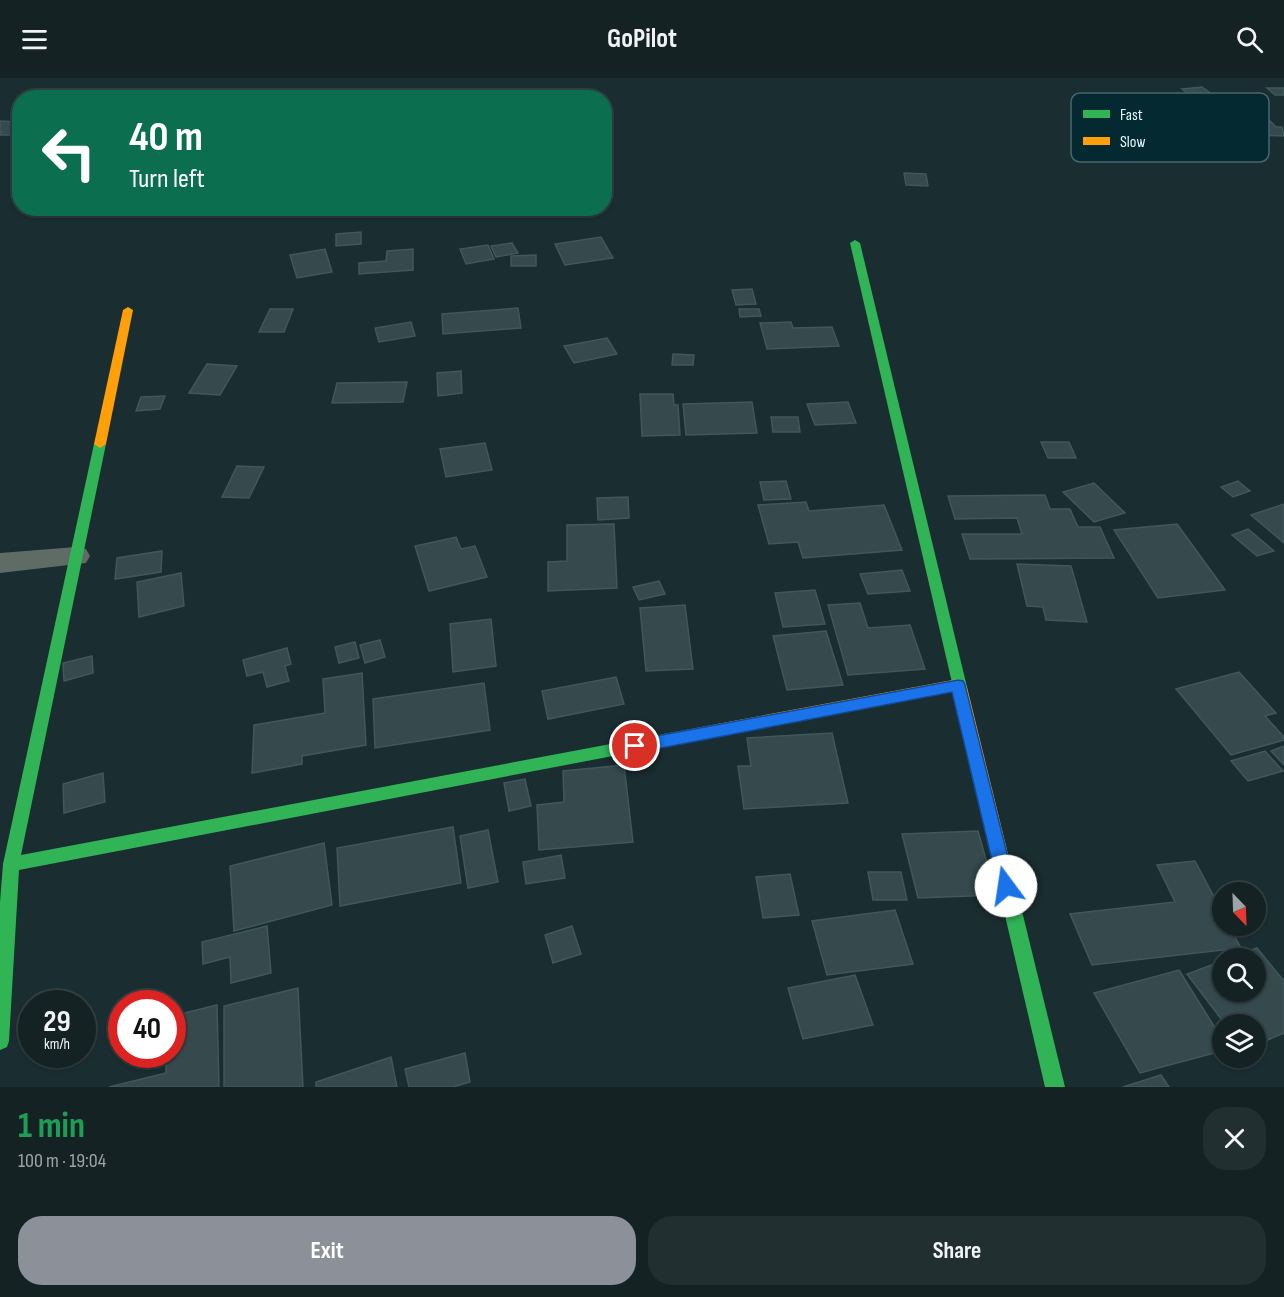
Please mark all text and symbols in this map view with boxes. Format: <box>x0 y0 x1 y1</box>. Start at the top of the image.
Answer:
icon: menu <box>18 23 51 56</box>
text: GoPilot <box>607 23 677 55</box>
icon: search <box>1233 23 1266 56</box>
legend <box>1071 93 1269 162</box>
text: Fast <box>1120 106 1143 125</box>
text: 40 m <box>129 112 203 163</box>
icon: left <box>30 114 108 192</box>
text: Slow <box>1120 133 1145 152</box>
text: Turn left <box>129 163 205 195</box>
pin <box>609 720 660 771</box>
icon: arrive <box>618 729 651 762</box>
position arrow <box>974 854 1038 918</box>
north arrow <box>1212 882 1266 936</box>
map controls <box>1212 882 1266 1068</box>
button: search <box>1212 948 1266 1002</box>
speed limit sign: 40 <box>108 990 186 1068</box>
text: 29 <box>43 1004 71 1040</box>
button: layers <box>1212 1014 1266 1068</box>
text: km/h <box>44 1035 70 1054</box>
text: 1 min <box>18 1105 85 1148</box>
button: close <box>1203 1107 1266 1170</box>
text: 100 m · 19:04 <box>18 1149 106 1173</box>
button: Exit <box>18 1216 636 1285</box>
button: Share <box>648 1216 1266 1285</box>

